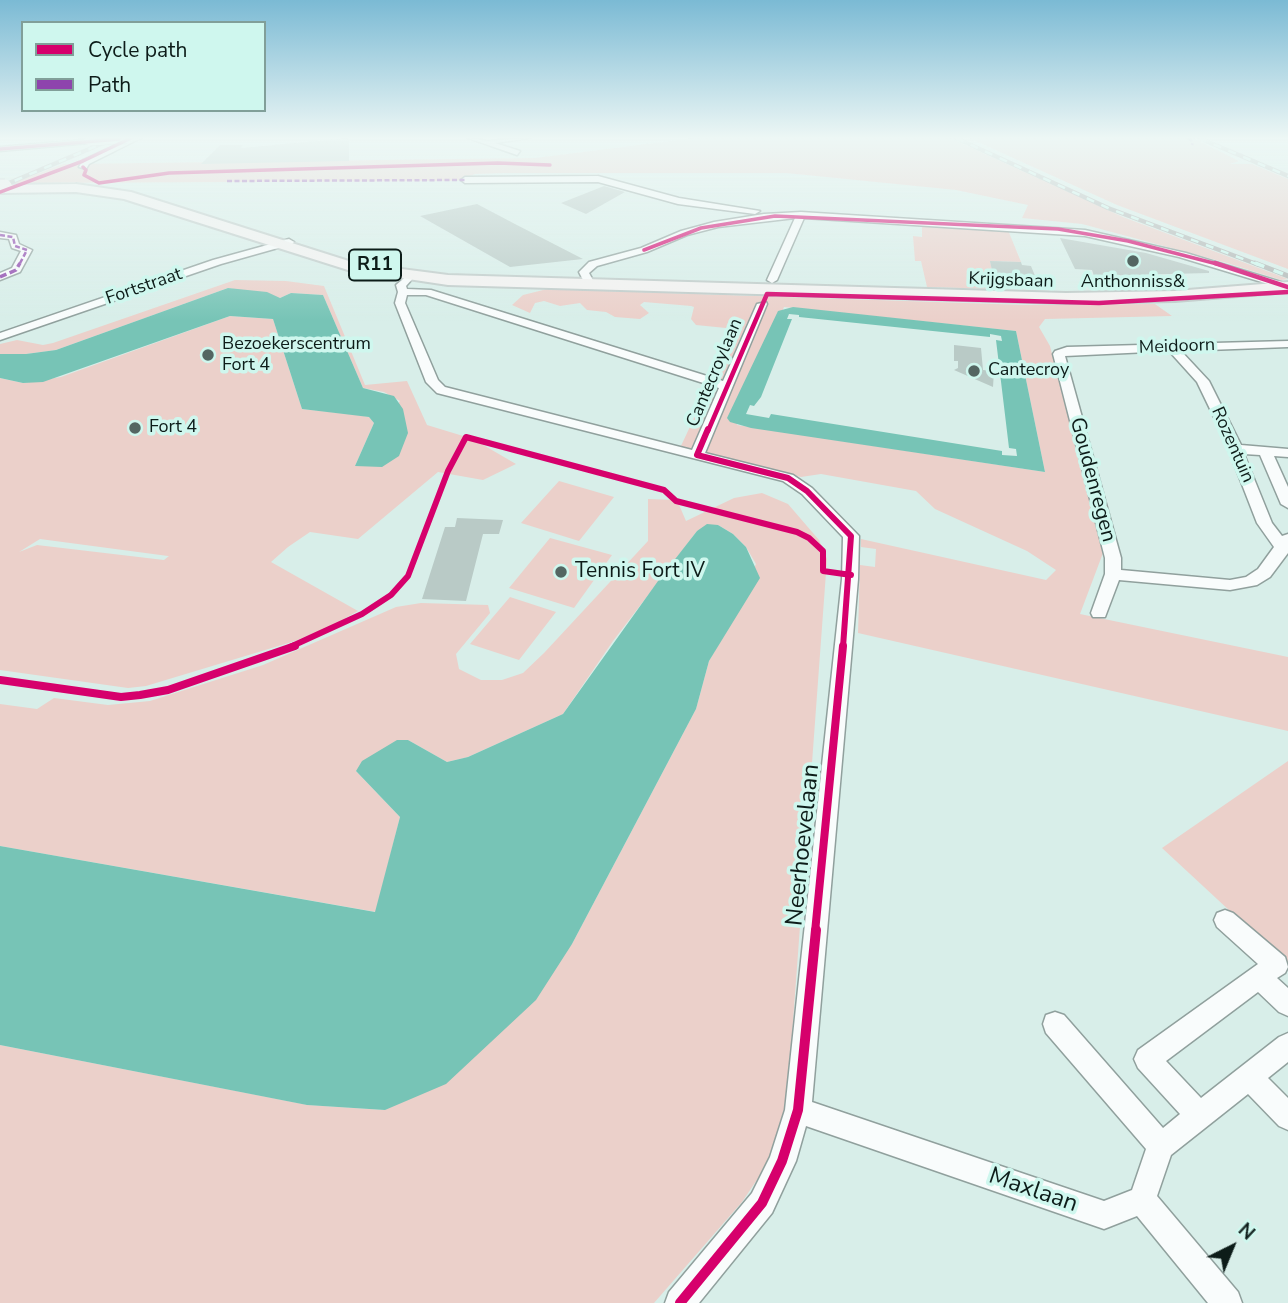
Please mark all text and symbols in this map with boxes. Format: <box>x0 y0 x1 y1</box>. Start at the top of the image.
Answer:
legend <box>21 21 266 112</box>
text: Cycle path <box>88 36 187 64</box>
text: Path <box>88 71 131 99</box>
road number: R11 <box>349 249 401 280</box>
marker: Anthonniss& <box>1125 253 1141 269</box>
street label: Fortstraat <box>103 264 185 310</box>
street label: Krijgsbaan <box>968 269 1054 293</box>
place label: Anthonniss& <box>1081 272 1185 294</box>
street label: Cantecroylaan <box>682 315 748 431</box>
place label: Bezoekerscentrum Fort 4 <box>222 334 371 376</box>
street label: Meidoorn <box>1138 335 1216 359</box>
marker: Bezoekerscentrum Fort 4 <box>200 347 216 363</box>
place label: Cantecroy <box>988 360 1069 382</box>
marker: Cantecroy <box>966 363 982 379</box>
street label: Rozentuin <box>1206 404 1258 486</box>
street label: Goudenregen <box>1063 415 1121 545</box>
place label: Fort 4 <box>149 417 197 439</box>
marker: Fort 4 <box>127 420 143 436</box>
place label: Tennis Fort IV <box>575 559 705 585</box>
marker: Tennis Fort IV <box>553 564 569 580</box>
street label: Neerhoevelaan <box>781 763 827 927</box>
street label: Maxlaan <box>985 1162 1081 1220</box>
north arrow <box>1197 1212 1267 1282</box>
text: N <box>1232 1217 1260 1246</box>

